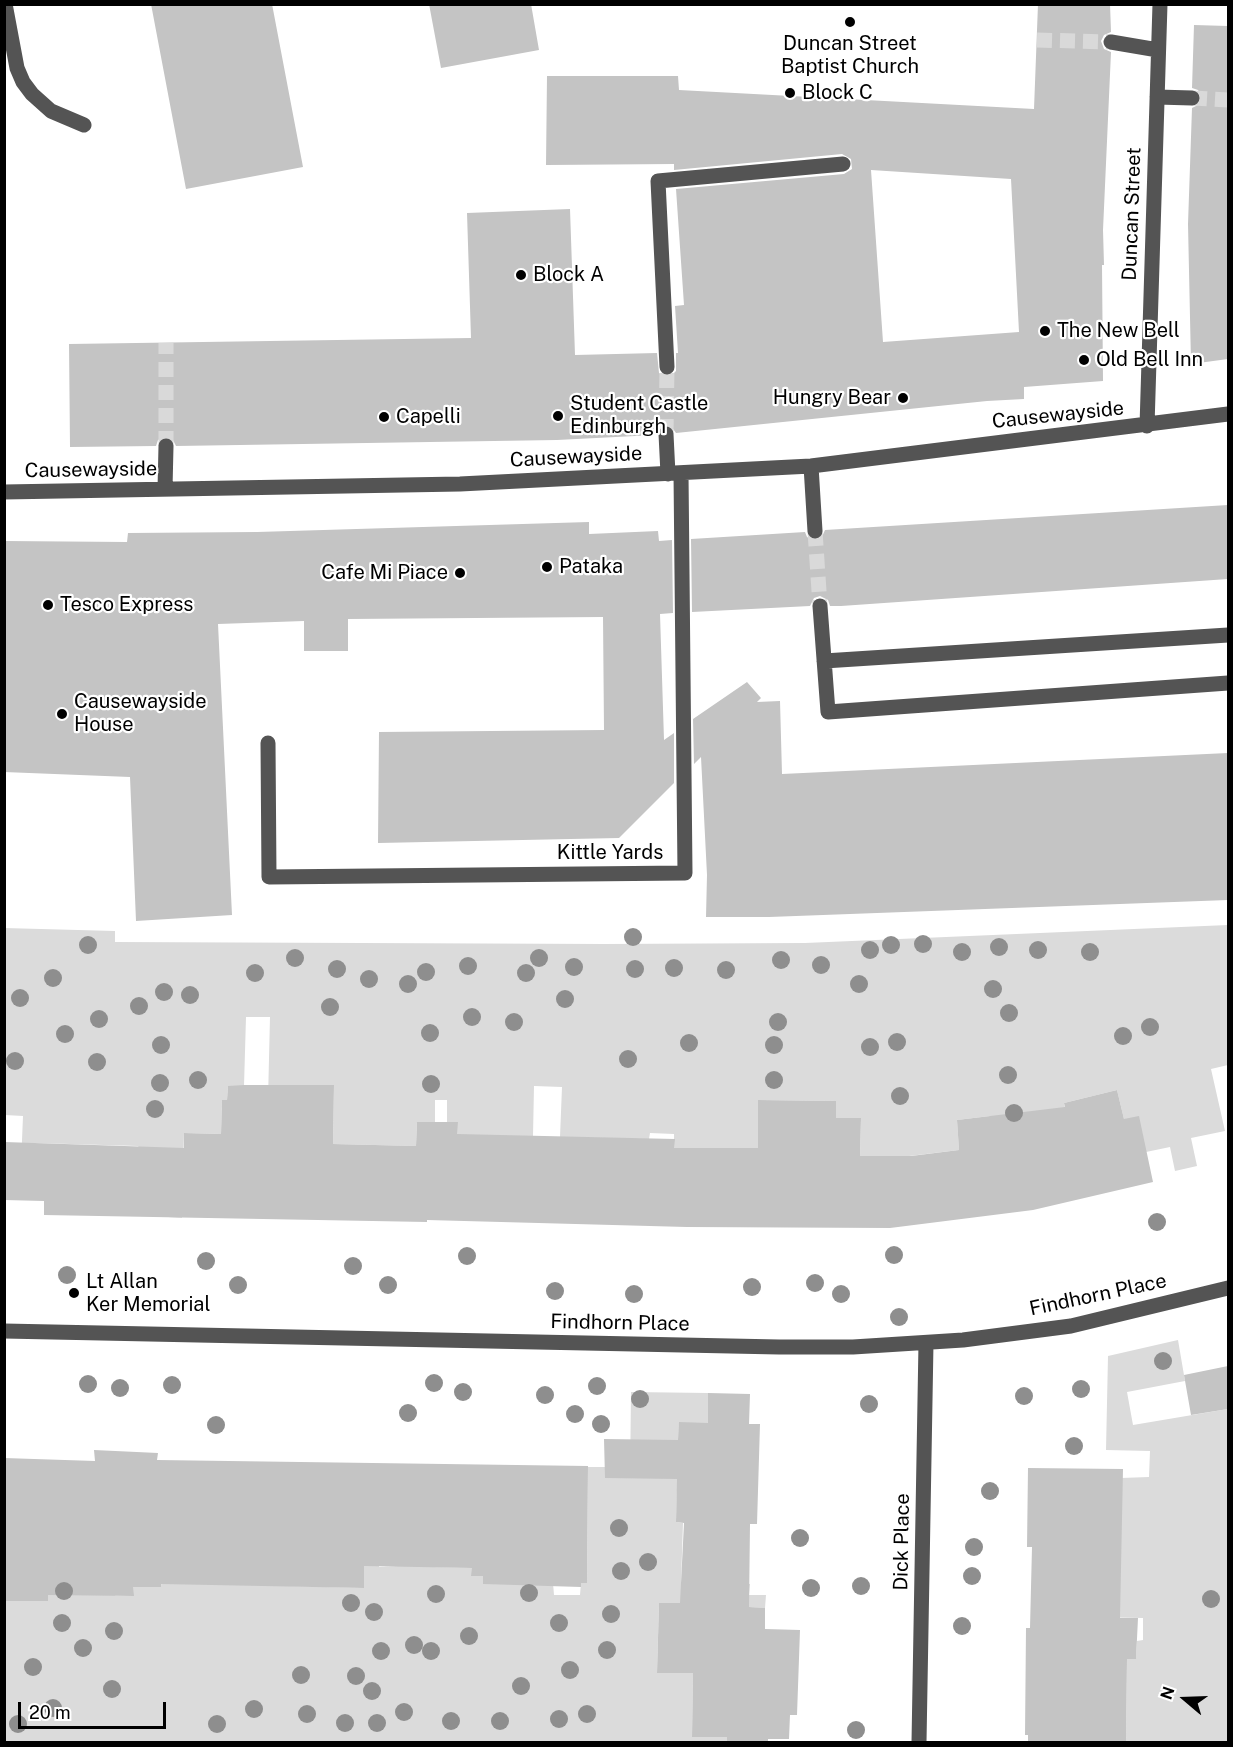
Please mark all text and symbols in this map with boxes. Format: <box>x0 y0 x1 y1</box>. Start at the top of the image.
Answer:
marker: Duncan Street Baptist Church <box>843 15 857 29</box>
place label: Duncan Street Baptist Church <box>781 32 919 79</box>
place label: Block C <box>802 81 873 105</box>
marker: Block C <box>783 86 797 100</box>
street label: Duncan Street <box>1118 147 1146 281</box>
place label: Block A <box>533 263 604 287</box>
marker: Block A <box>514 268 528 282</box>
place label: The New Bell <box>1057 319 1180 343</box>
marker: The New Bell <box>1038 324 1052 338</box>
place label: Old Bell Inn <box>1096 348 1203 372</box>
marker: Old Bell Inn <box>1077 353 1091 367</box>
place label: Hungry Bear <box>773 386 891 410</box>
marker: Hungry Bear <box>896 391 910 405</box>
place label: Student Castle Edinburgh <box>570 392 708 439</box>
street label: Causewayside <box>991 396 1125 434</box>
place label: Capelli <box>396 405 461 429</box>
marker: Student Castle Edinburgh <box>551 409 565 423</box>
marker: Capelli <box>377 410 391 424</box>
street label: Causewayside <box>509 442 643 472</box>
street label: Causewayside <box>25 457 157 483</box>
place label: Pataka <box>559 555 623 579</box>
marker: Pataka <box>540 560 554 574</box>
place label: Cafe Mi Piace <box>321 561 448 585</box>
marker: Cafe Mi Piace <box>453 566 467 580</box>
place label: Tesco Express <box>60 593 193 617</box>
marker: Tesco Express <box>41 598 55 612</box>
place label: Causewayside House <box>74 690 207 737</box>
marker: Causewayside House <box>55 707 69 721</box>
street label: Kittle Yards <box>557 841 663 865</box>
street label: Findhorn Place <box>1027 1269 1169 1321</box>
place label: Lt Allan Ker Memorial <box>86 1270 210 1317</box>
marker: Lt Allan Ker Memorial <box>67 1286 81 1300</box>
street label: Findhorn Place <box>550 1310 690 1336</box>
street label: Dick Place <box>889 1493 915 1591</box>
north arrow <box>1155 1669 1215 1729</box>
text: N <box>1156 1684 1179 1702</box>
scale bar <box>21 1690 170 1728</box>
text: 20 m <box>29 1702 71 1723</box>

